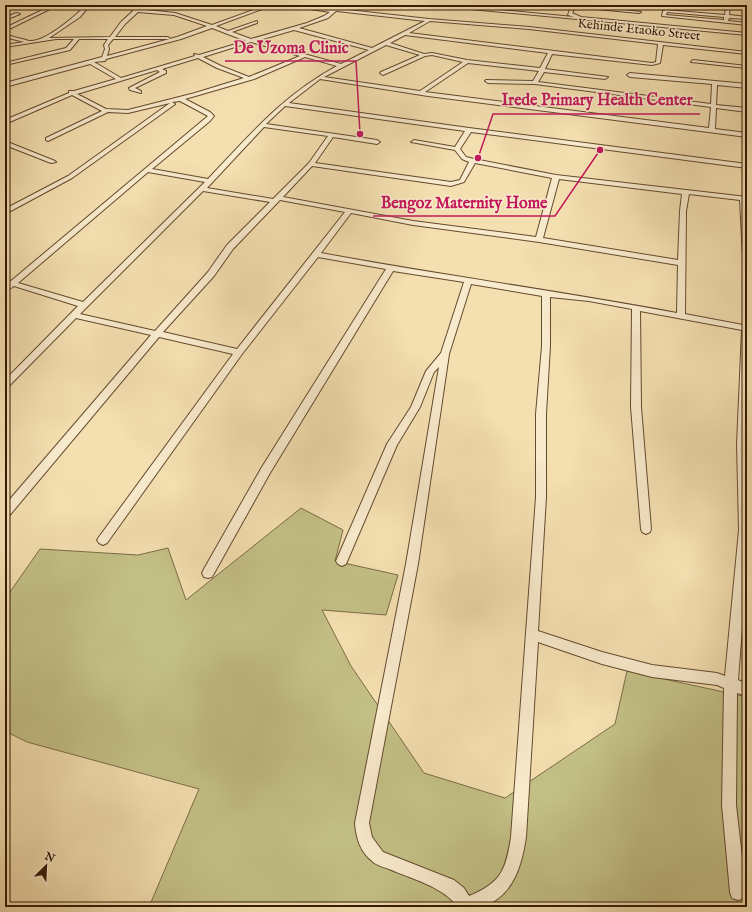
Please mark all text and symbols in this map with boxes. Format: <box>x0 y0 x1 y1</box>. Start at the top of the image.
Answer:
street label: Kehinde Etaoko Street <box>577 15 702 45</box>
callout: De Uzoma Clinic <box>225 33 356 61</box>
text: De Uzoma Clinic <box>233 39 349 59</box>
callout: Irede Primary Health Center <box>493 86 700 114</box>
text: Irede Primary Health Center <box>501 91 693 111</box>
callout: Bengoz Maternity Home <box>373 188 555 216</box>
text: Bengoz Maternity Home <box>381 194 548 214</box>
north arrow <box>26 846 66 886</box>
text: N <box>42 849 57 866</box>

